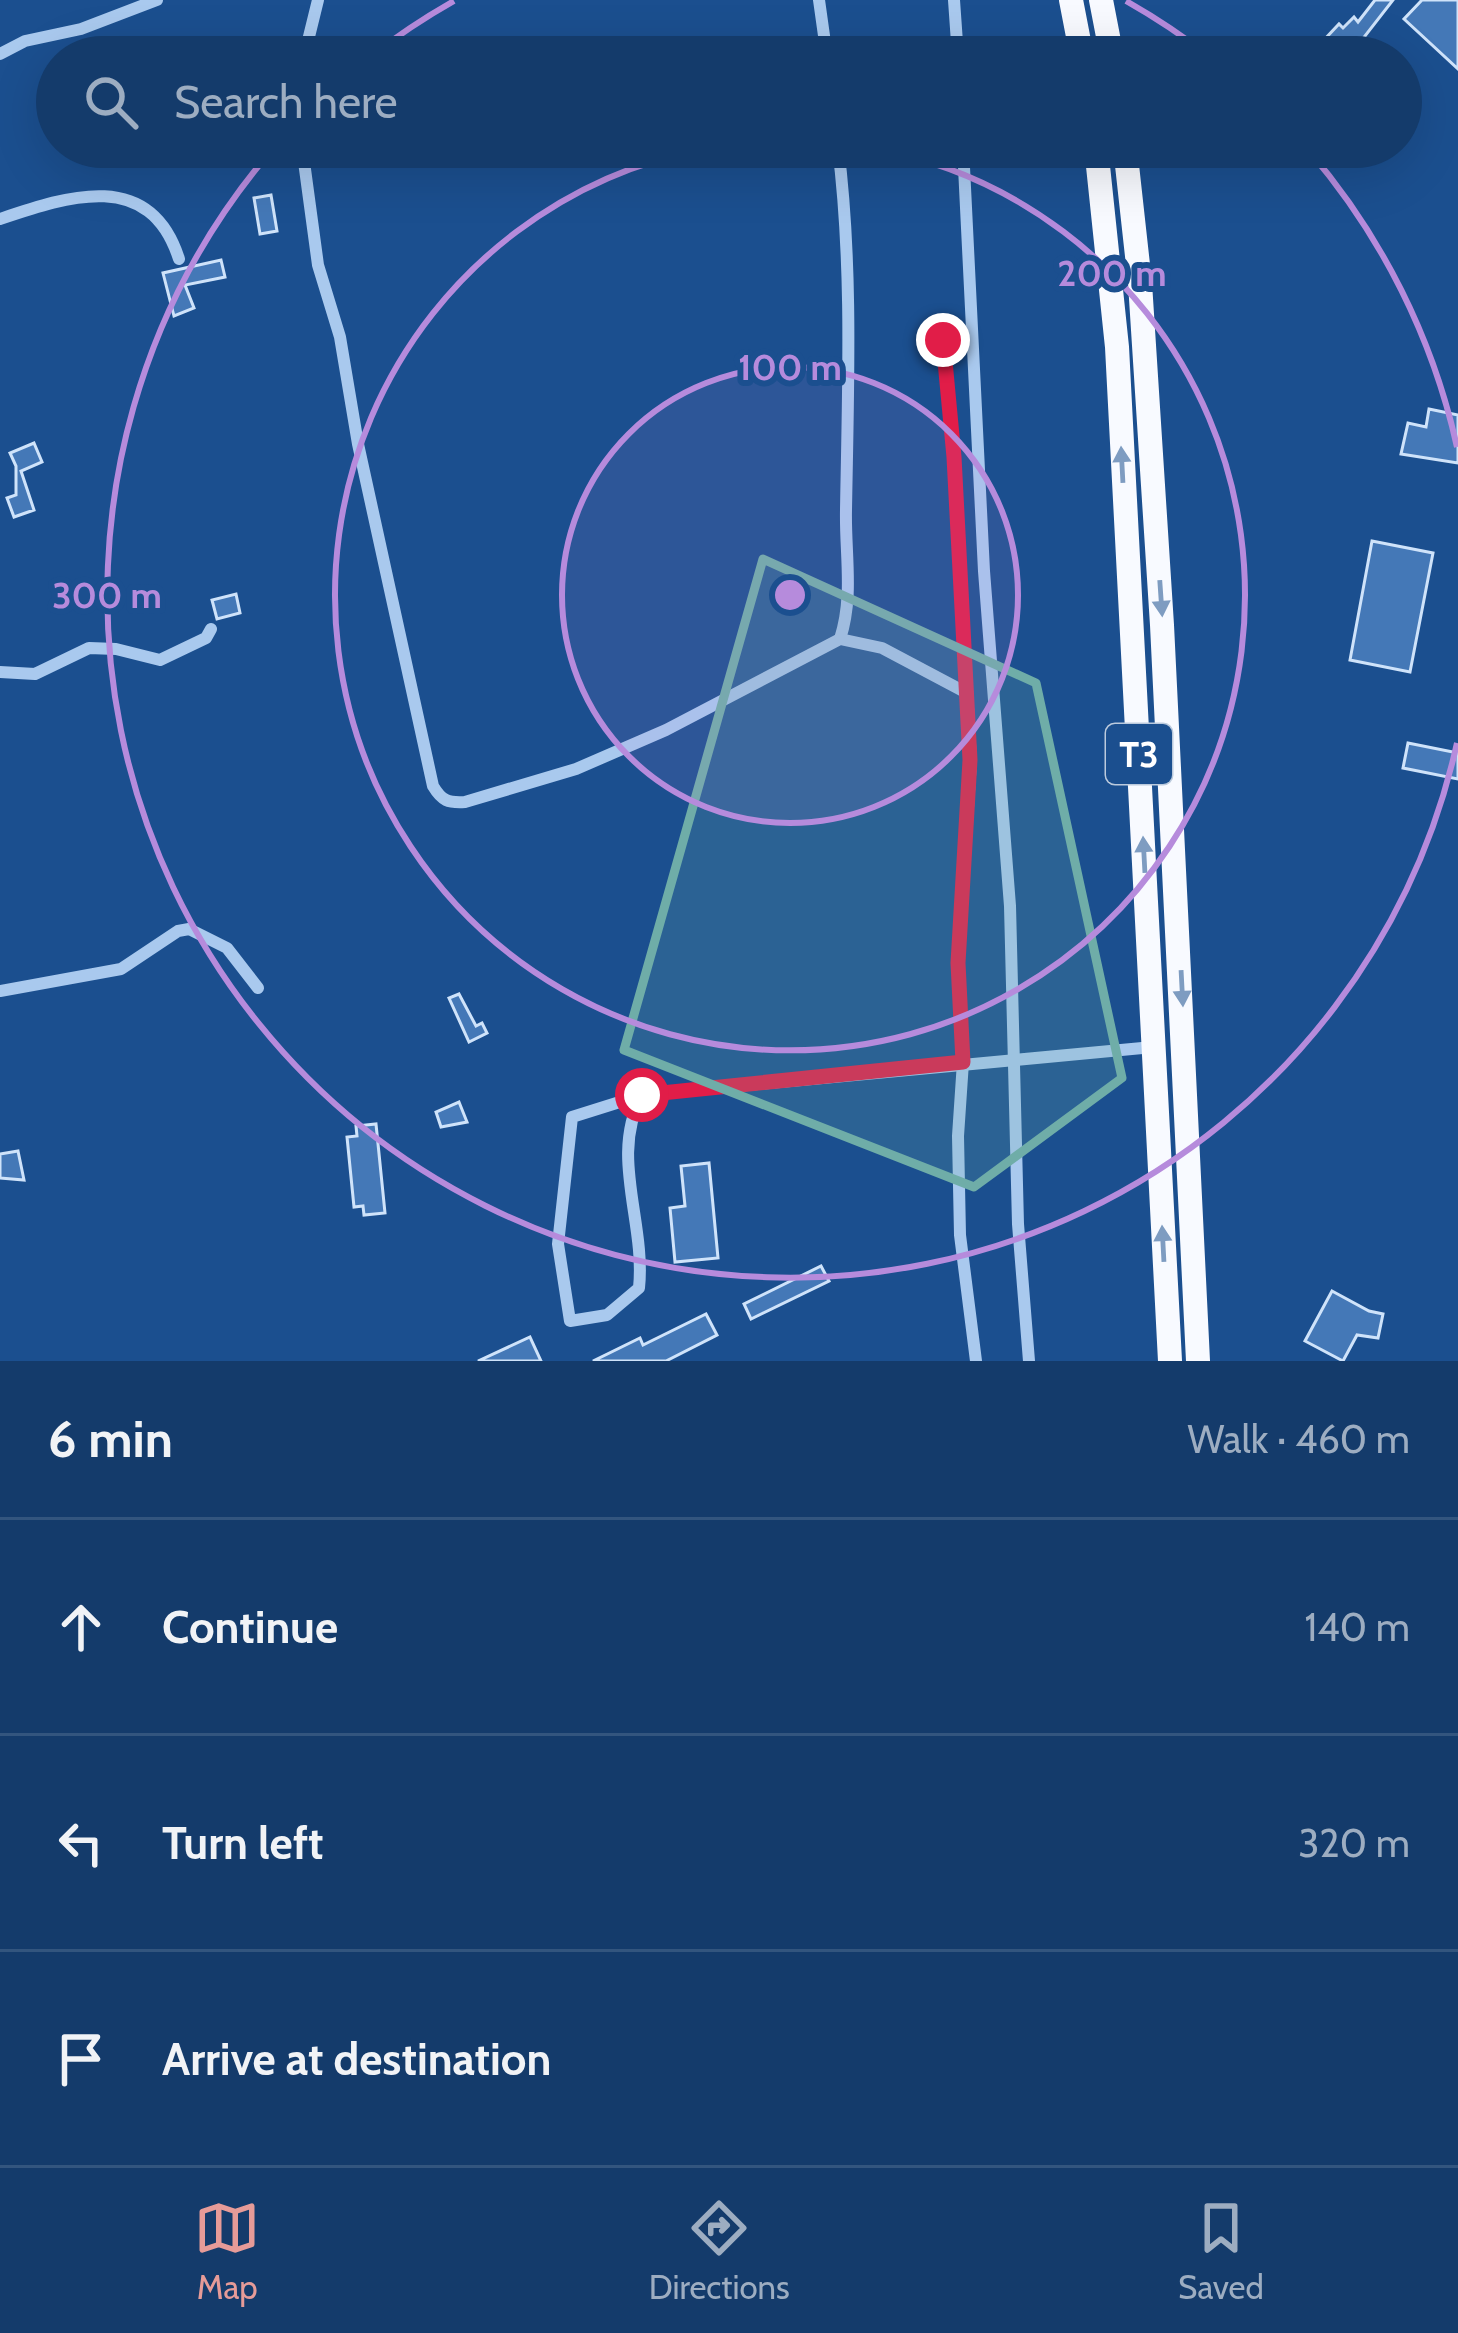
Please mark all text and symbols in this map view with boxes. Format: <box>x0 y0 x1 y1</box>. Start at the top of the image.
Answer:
search box <box>36 36 1422 168</box>
icon: search <box>78 69 144 135</box>
text: Search here <box>174 75 398 129</box>
text: 200 m <box>1057 251 1167 295</box>
route end <box>916 313 970 367</box>
text: 100 m <box>738 345 842 389</box>
one-way arrow <box>1112 445 1131 483</box>
text: 300 m <box>52 573 162 617</box>
centre of rings <box>769 574 811 616</box>
one-way arrow <box>1151 580 1170 617</box>
road number: T3 <box>1106 724 1172 784</box>
one-way arrow <box>1134 835 1153 873</box>
one-way arrow <box>1173 970 1192 1008</box>
route start <box>615 1068 669 1122</box>
one-way arrow <box>1153 1224 1172 1262</box>
text: 6 min <box>48 1408 173 1470</box>
text: Walk · 460 m <box>1188 1415 1410 1463</box>
icon: ahead <box>48 1594 114 1660</box>
text: Continue <box>162 1600 338 1654</box>
text: 140 m <box>1305 1603 1410 1651</box>
icon: left <box>48 1810 114 1876</box>
text: Turn left <box>162 1816 324 1870</box>
text: 320 m <box>1298 1819 1410 1867</box>
icon: arrive <box>48 2026 114 2092</box>
text: Arrive at destination <box>162 2032 551 2086</box>
tab: Map <box>194 2195 260 2307</box>
tab: Directions <box>649 2195 790 2307</box>
tab: Saved <box>1178 2195 1264 2307</box>

